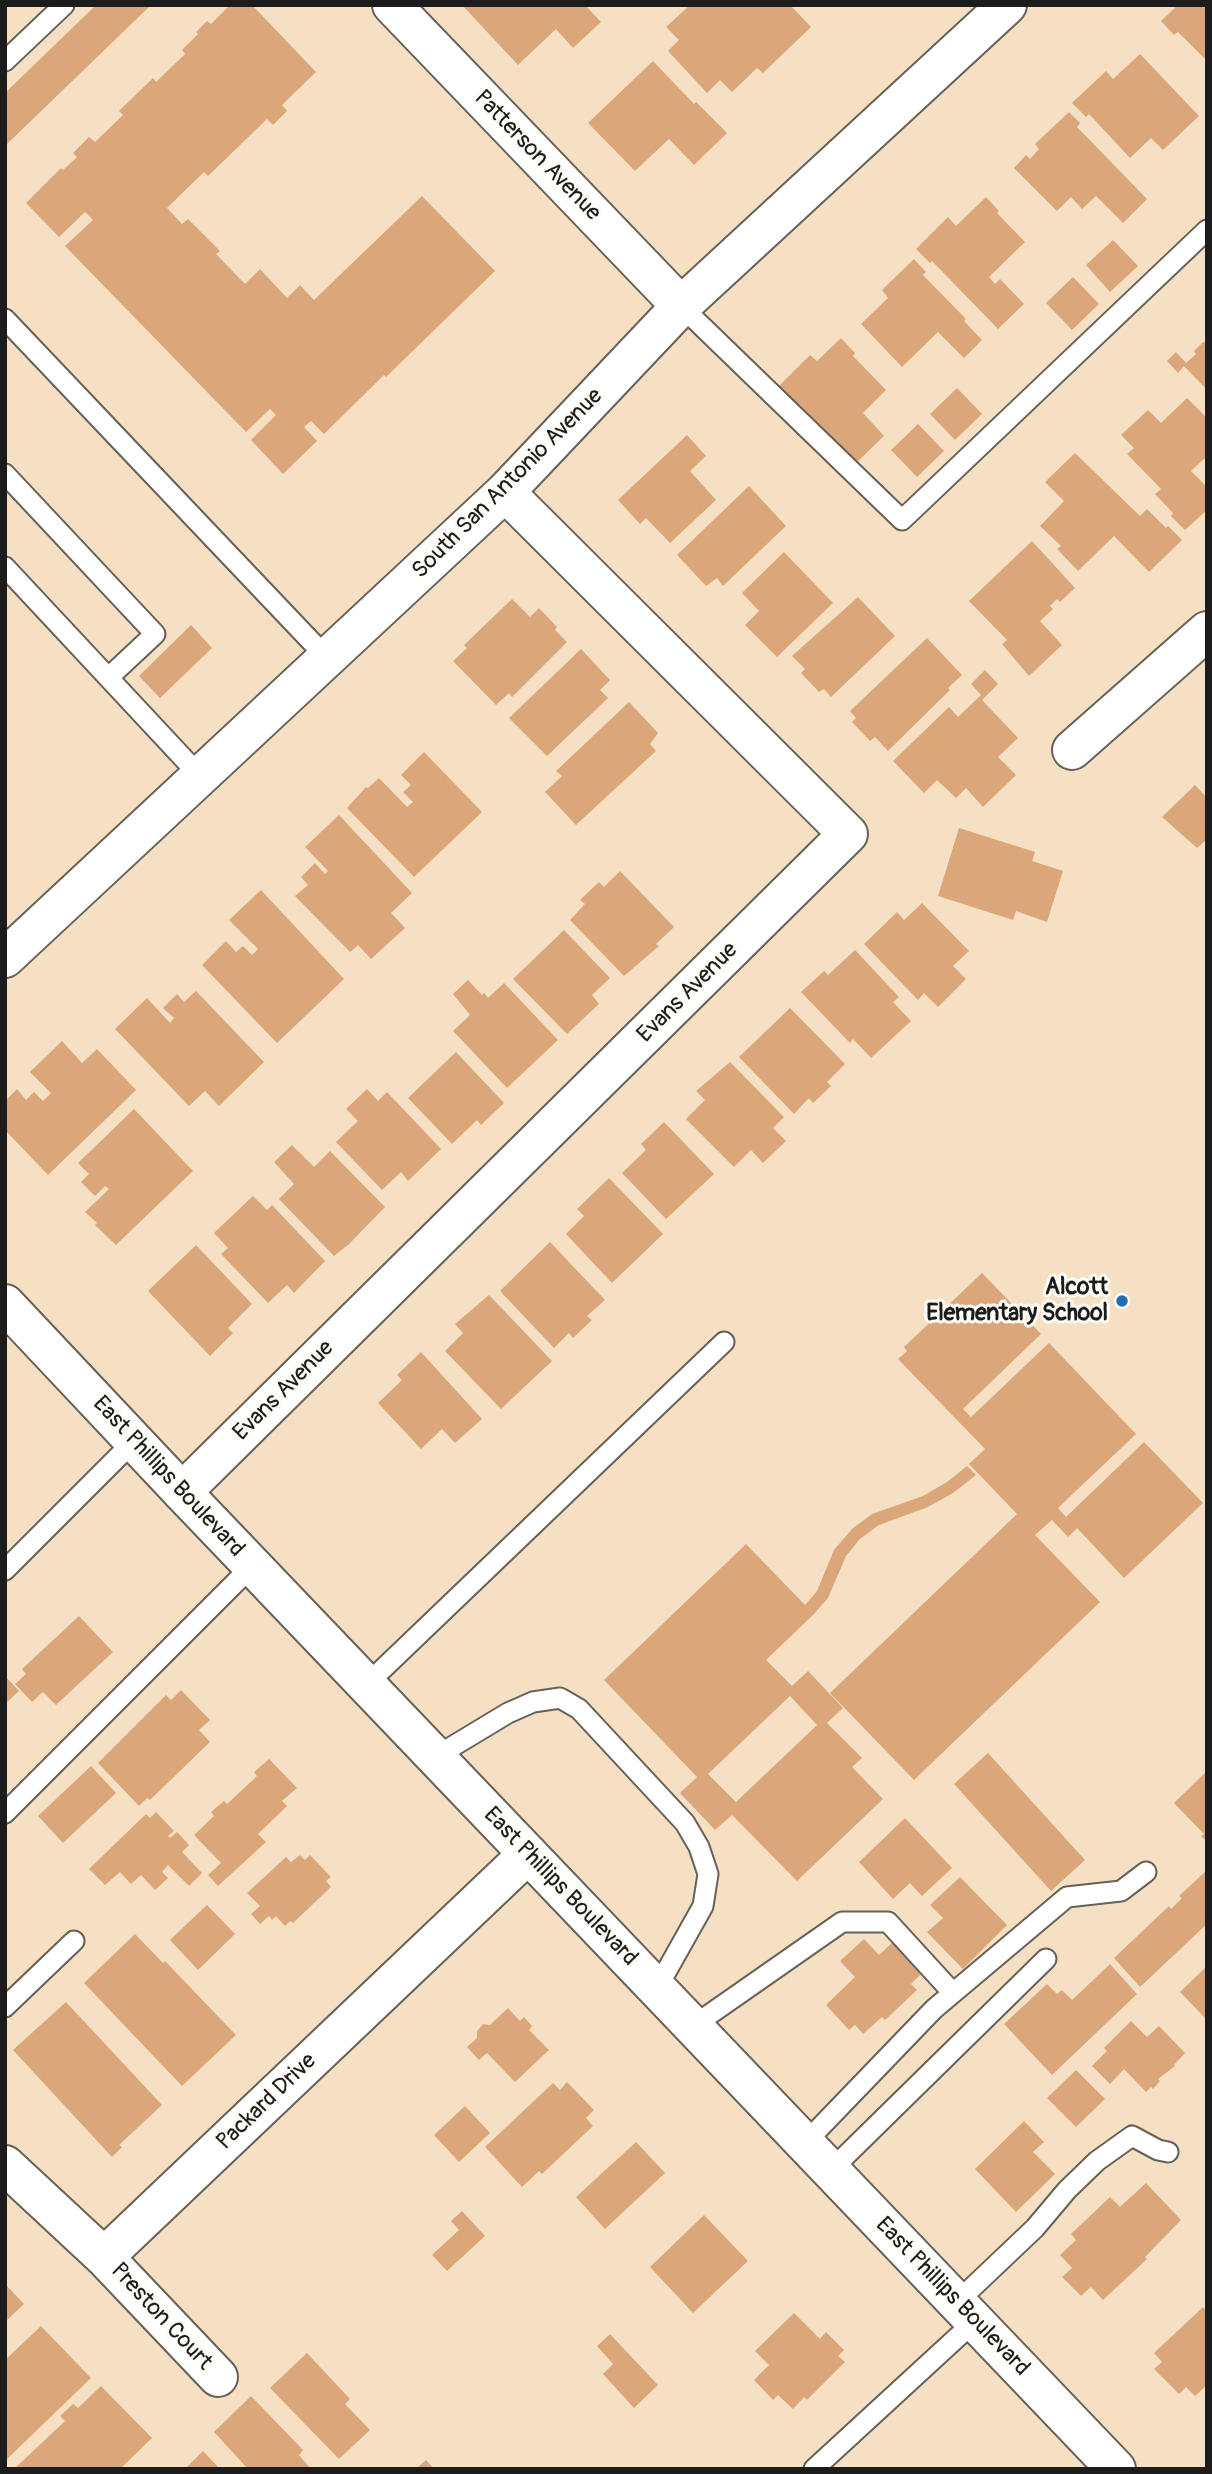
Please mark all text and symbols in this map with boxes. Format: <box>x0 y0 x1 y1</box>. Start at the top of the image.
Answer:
street label: Patterson Avenue <box>468 85 606 227</box>
street label: South San Antonio Avenue <box>407 383 609 585</box>
street label: Evans Avenue <box>632 937 744 1049</box>
place label: Alcott Elementary School <box>926 1274 1108 1328</box>
marker: Alcott Elementary School <box>1114 1293 1130 1309</box>
street label: Evans Avenue <box>228 1335 340 1447</box>
street label: East Phillips Boulevard <box>86 1391 250 1563</box>
street label: East Phillips Boulevard <box>477 1802 643 1972</box>
street label: Packard Drive <box>212 2048 322 2156</box>
street label: East Phillips Boulevard <box>869 2212 1035 2382</box>
street label: Preston Court <box>104 2258 218 2376</box>

